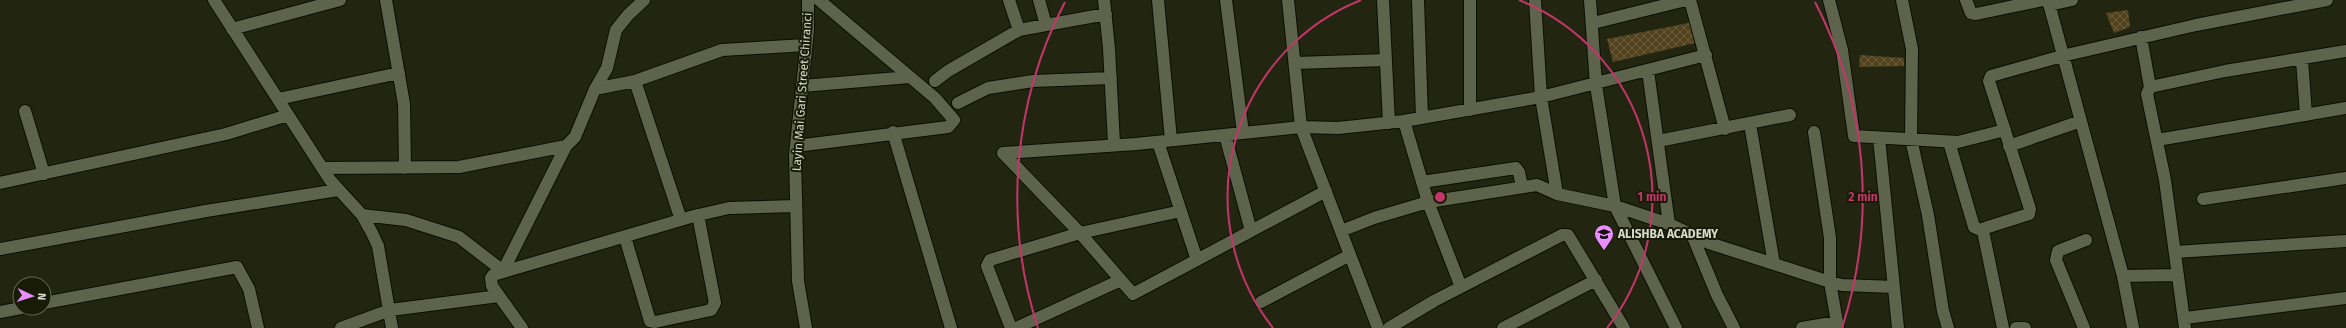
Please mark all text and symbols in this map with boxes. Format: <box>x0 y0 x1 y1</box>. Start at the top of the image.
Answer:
street label: Layin Mai Gari Street Chiranci <box>789 12 815 172</box>
centre of rings <box>1433 190 1447 204</box>
text: 1 min <box>1638 190 1666 204</box>
text: 2 min <box>1848 190 1878 204</box>
school or university icon: ALISHBA ACADEMY <box>1593 223 1615 251</box>
place label: ALISHBA ACADEMY <box>1617 227 1719 241</box>
north arrow <box>12 276 52 316</box>
text: N <box>35 293 48 301</box>

